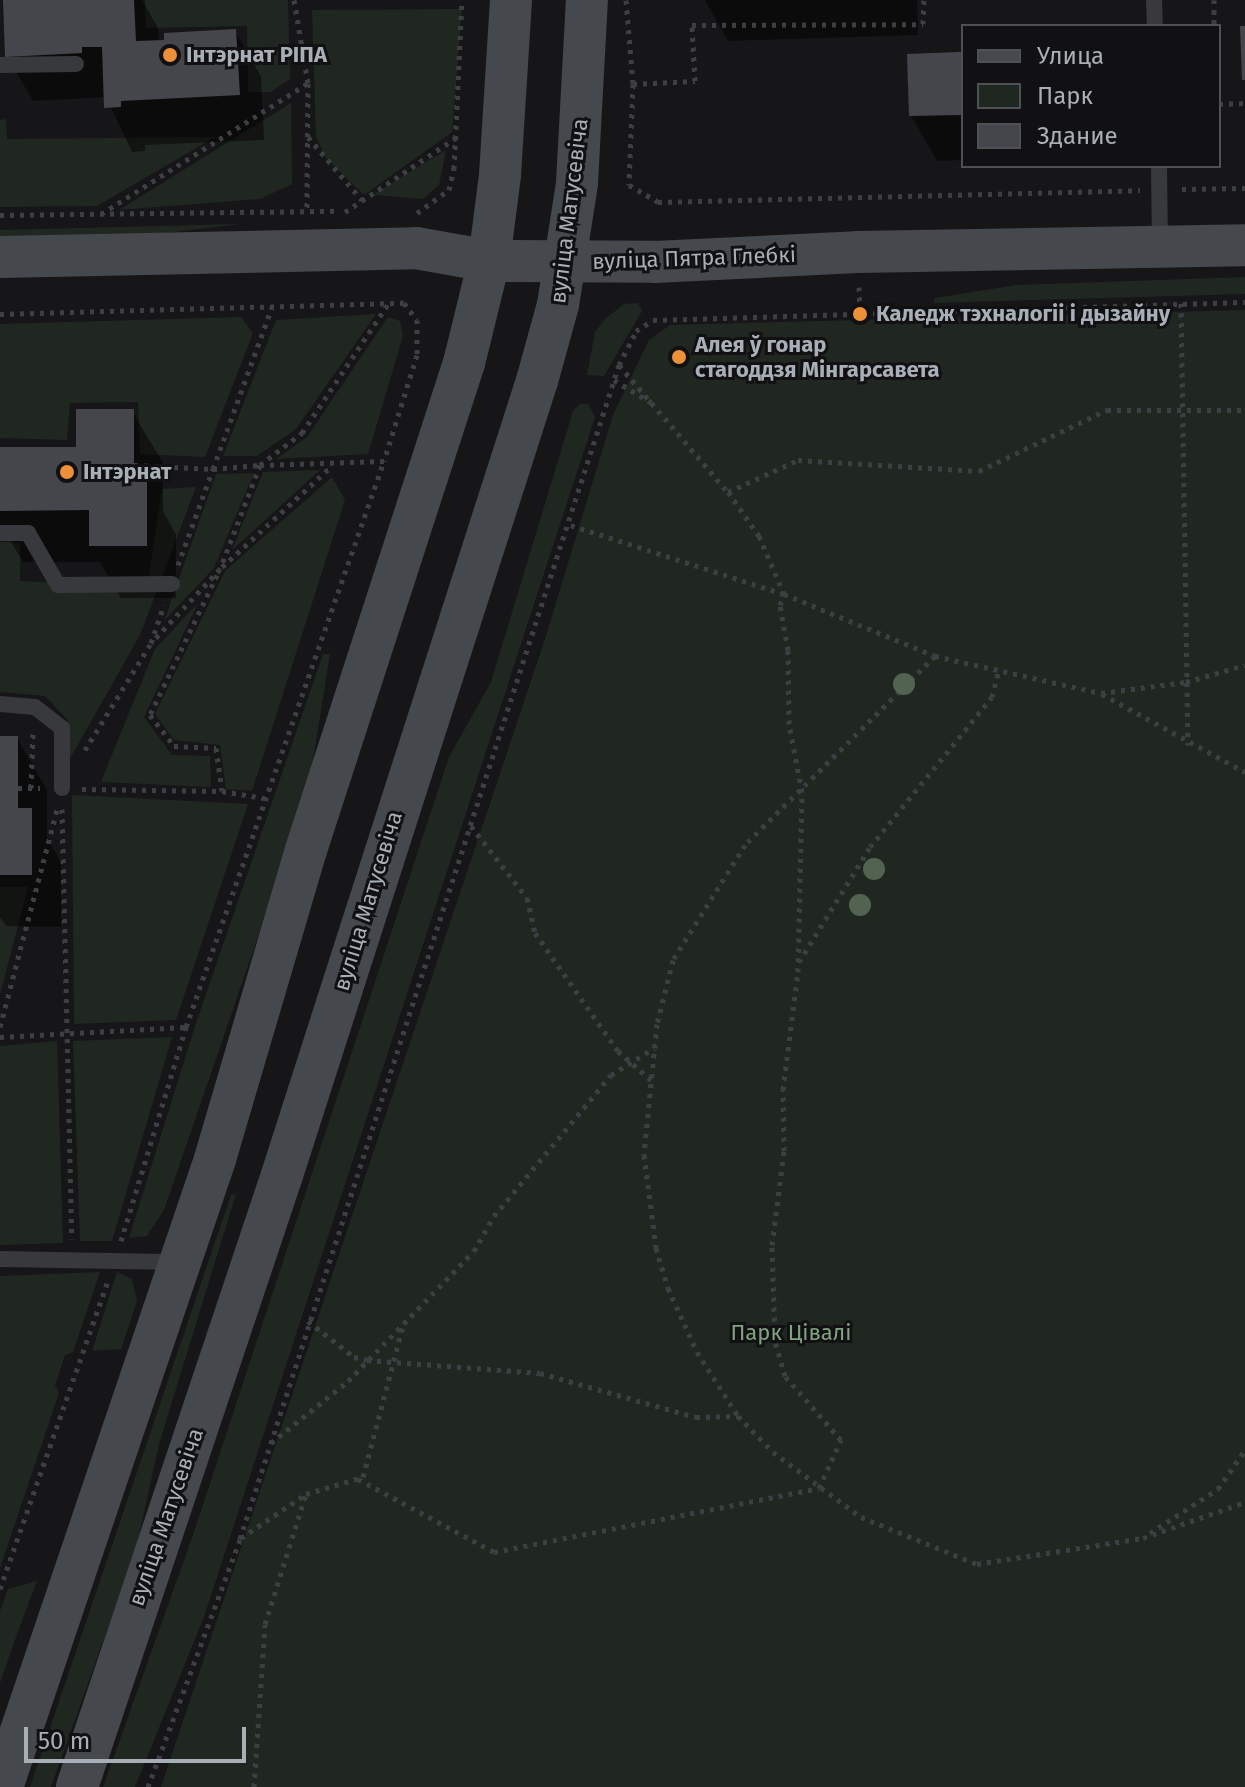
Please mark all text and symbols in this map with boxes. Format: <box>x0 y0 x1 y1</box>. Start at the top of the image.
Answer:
legend <box>961 24 1221 168</box>
place label: Інтэрнат РІПА <box>186 42 327 68</box>
text: Улица <box>1037 42 1104 70</box>
marker: Інтэрнат РІПА <box>161 46 179 64</box>
text: Парк <box>1037 82 1093 110</box>
street label: вуліца Матусевіча <box>545 117 593 305</box>
text: Здание <box>1037 122 1118 150</box>
street label: вуліца Пятра Глебкі <box>592 241 796 275</box>
place label: Каледж тэхналогіі і дызайну <box>876 301 1170 327</box>
marker: Каледж тэхналогіі і дызайну <box>851 305 869 323</box>
place label: Алея ў гонар стагоддзя Мінгарсавета <box>695 331 940 382</box>
marker: Алея ў гонар стагоддзя Мінгарсавета <box>670 348 688 366</box>
place label: Інтэрнат <box>83 459 171 485</box>
marker: Інтэрнат <box>58 463 76 481</box>
street label: вуліца Матусевіча <box>328 808 408 994</box>
park label: Парк Цівалі <box>731 1320 851 1346</box>
street label: вуліца Матусевіча <box>123 1425 209 1609</box>
scale bar <box>28 1711 250 1761</box>
text: 50 m <box>38 1727 90 1755</box>

